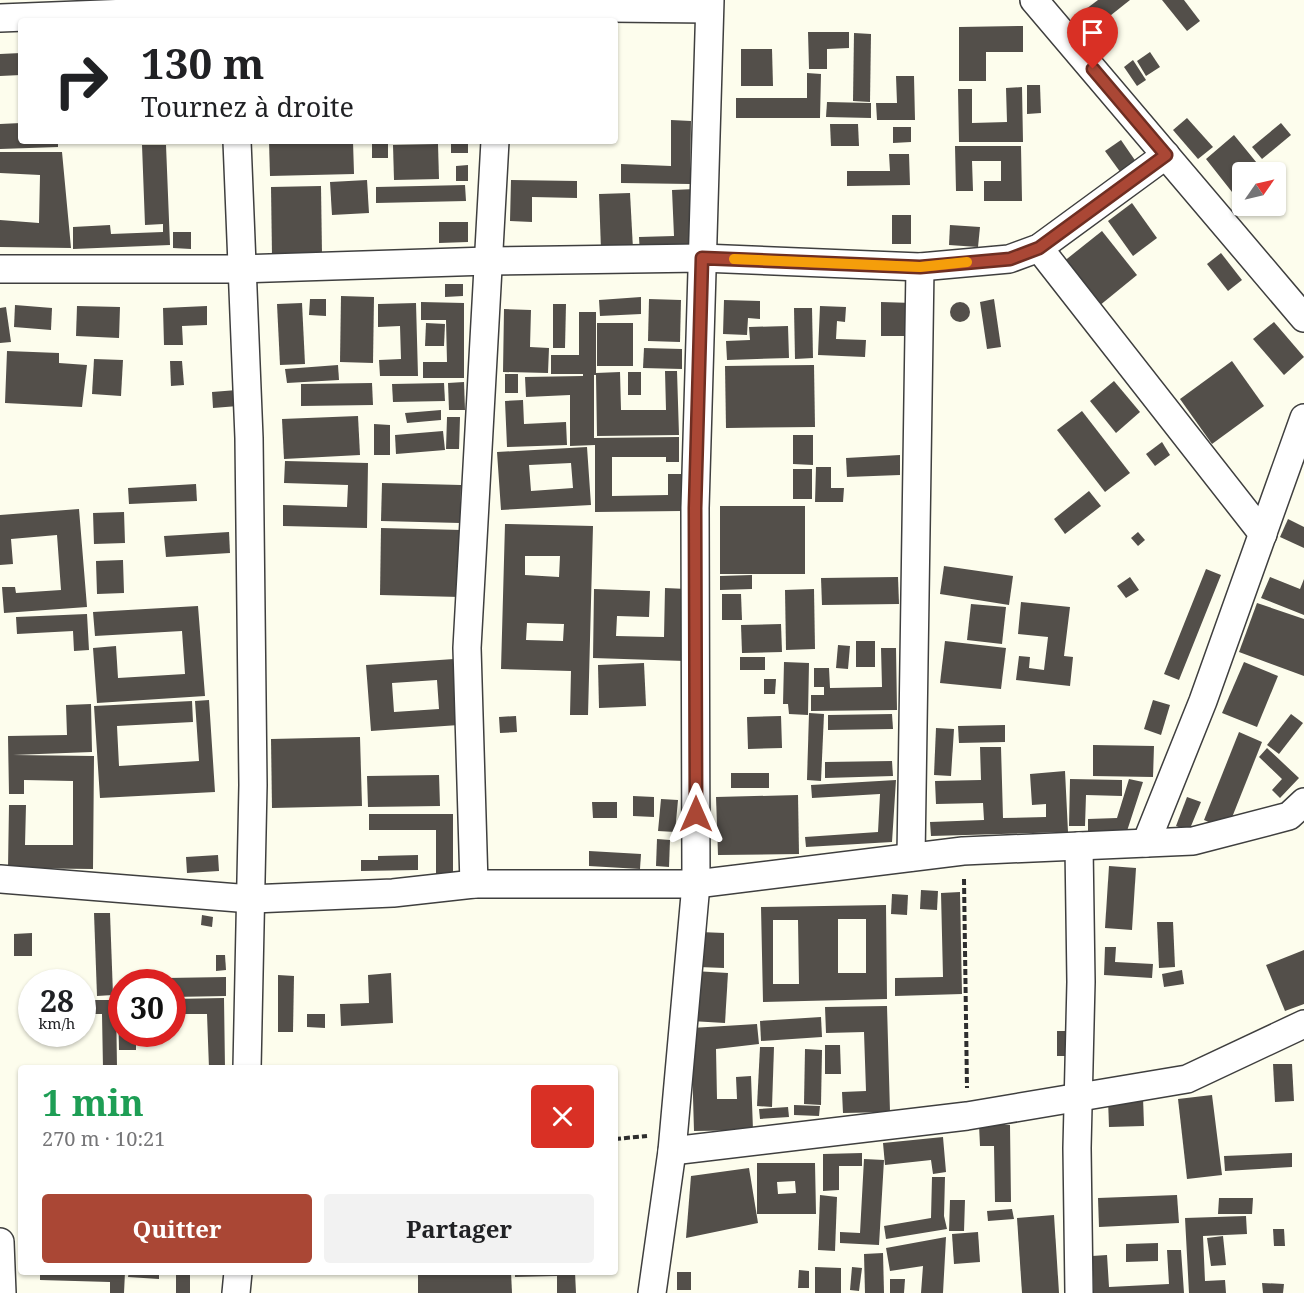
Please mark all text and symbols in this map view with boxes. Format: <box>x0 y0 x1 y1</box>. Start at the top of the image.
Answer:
pin <box>1067 7 1118 69</box>
icon: arrive <box>1076 16 1109 49</box>
text: 130 m <box>141 34 265 91</box>
icon: right <box>42 42 120 120</box>
text: Tournez à droite <box>141 88 354 125</box>
north arrow <box>1232 162 1286 216</box>
map controls <box>1232 162 1286 216</box>
position arrow <box>664 782 728 846</box>
speed limit sign: 30 <box>108 969 186 1047</box>
text: 28 <box>40 980 74 1021</box>
text: km/h <box>39 1013 75 1033</box>
text: 1 min <box>42 1078 144 1127</box>
button: close <box>531 1085 594 1148</box>
text: 270 m · 10:21 <box>42 1125 165 1152</box>
button: Quitter <box>42 1194 312 1263</box>
button: Partager <box>324 1194 594 1263</box>

